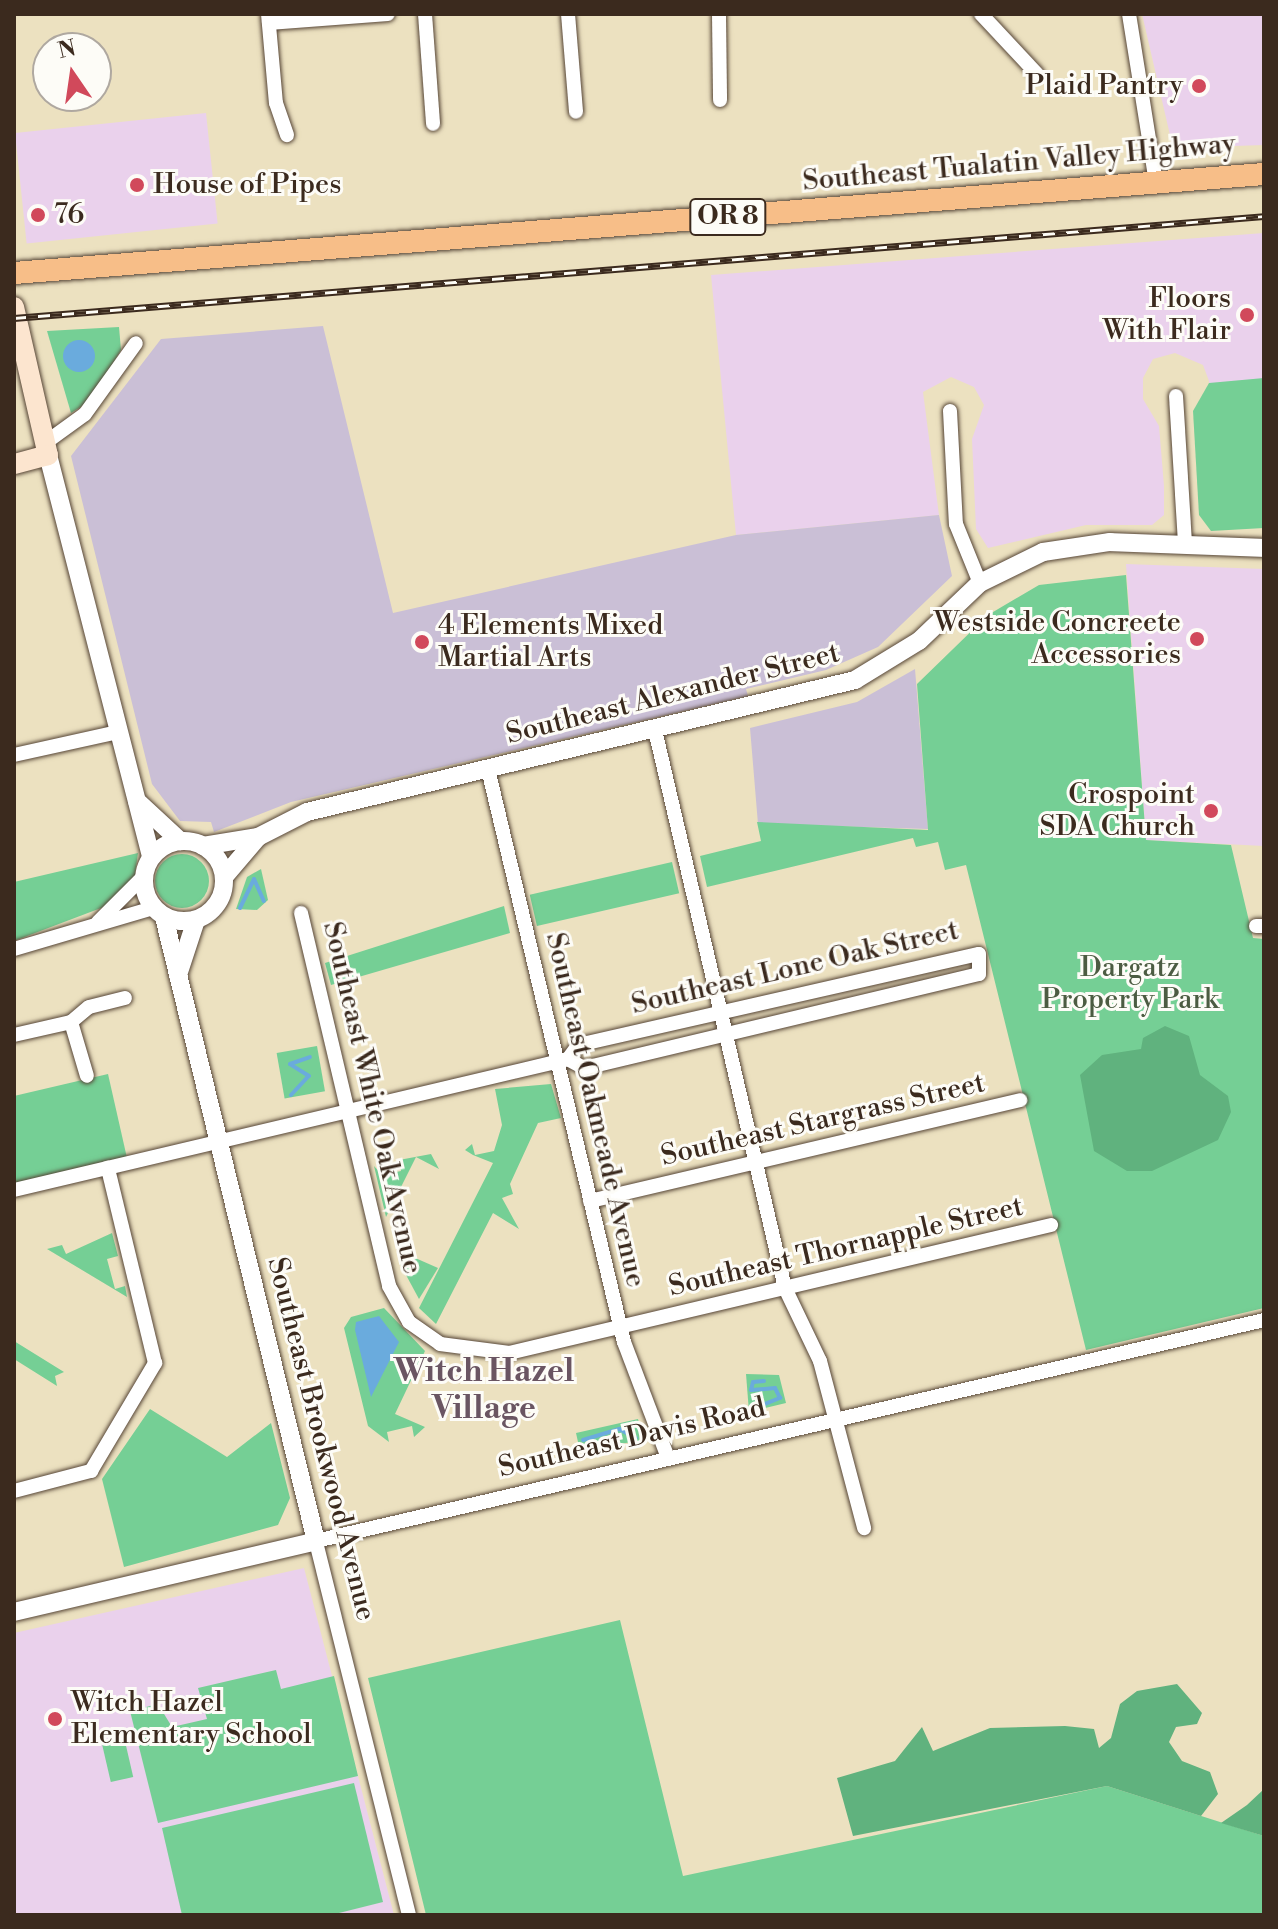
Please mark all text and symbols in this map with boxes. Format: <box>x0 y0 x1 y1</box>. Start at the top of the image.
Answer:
north arrow <box>32 32 112 112</box>
text: N <box>55 35 78 65</box>
place label: Plaid Pantry <box>1025 69 1183 103</box>
marker: Plaid Pantry <box>1190 77 1208 95</box>
street label: Southeast Tualatin Valley Highway <box>801 127 1237 199</box>
place label: House of Pipes <box>153 168 341 202</box>
marker: House of Pipes <box>128 176 146 194</box>
road number: OR 8 <box>688 195 768 239</box>
place label: 76 <box>54 198 84 232</box>
marker: 76 <box>29 206 47 224</box>
place label: Floors With Flair <box>1103 282 1231 348</box>
marker: Floors With Flair <box>1238 306 1256 324</box>
place label: Westside Concreete Accessories <box>934 606 1181 672</box>
place label: 4 Elements Mixed Martial Arts <box>438 609 663 675</box>
marker: Westside Concreete Accessories <box>1188 630 1206 648</box>
marker: 4 Elements Mixed Martial Arts <box>413 633 431 651</box>
street label: Southeast Alexander Street <box>503 636 843 752</box>
place label: Crospoint SDA Church <box>1039 778 1195 844</box>
marker: Crospoint SDA Church <box>1202 802 1220 820</box>
street label: Southeast Lone Oak Street <box>628 914 962 1022</box>
street label: Southeast White Oak Avenue <box>315 919 429 1277</box>
street label: Southeast Oakmeade Avenue <box>538 929 652 1291</box>
park label: Dargatz Property Park <box>1041 951 1219 1017</box>
street label: Southeast Stargrass Street <box>658 1066 988 1174</box>
street label: Southeast Thornapple Street <box>665 1190 1027 1304</box>
street label: Southeast Brookwood Avenue <box>260 1254 382 1624</box>
district label: Witch Hazel Village <box>394 1353 574 1428</box>
street label: Southeast Davis Road <box>495 1391 769 1485</box>
place label: Witch Hazel Elementary School <box>71 1686 312 1752</box>
marker: Witch Hazel Elementary School <box>46 1710 64 1728</box>

